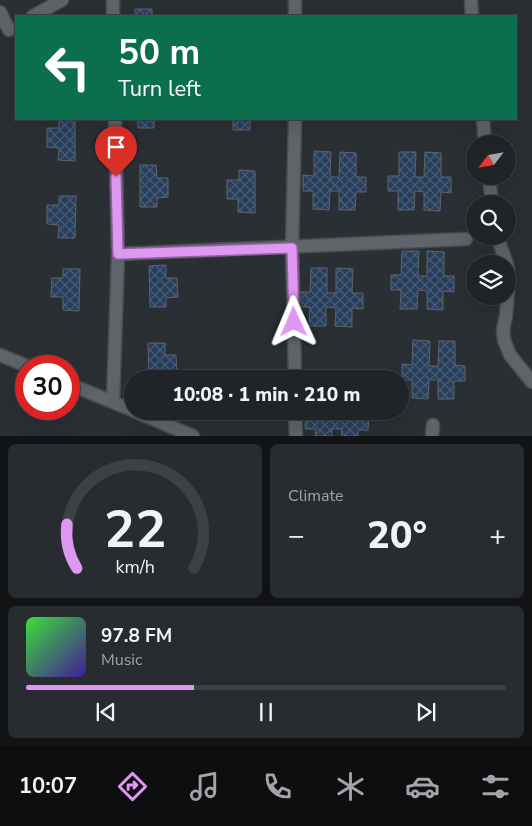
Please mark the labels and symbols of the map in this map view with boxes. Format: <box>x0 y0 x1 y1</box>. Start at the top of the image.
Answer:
pin <box>95 126 137 177</box>
north arrow <box>466 135 516 185</box>
position arrow <box>267 295 319 347</box>
speed limit sign: 30 <box>15 355 80 420</box>

